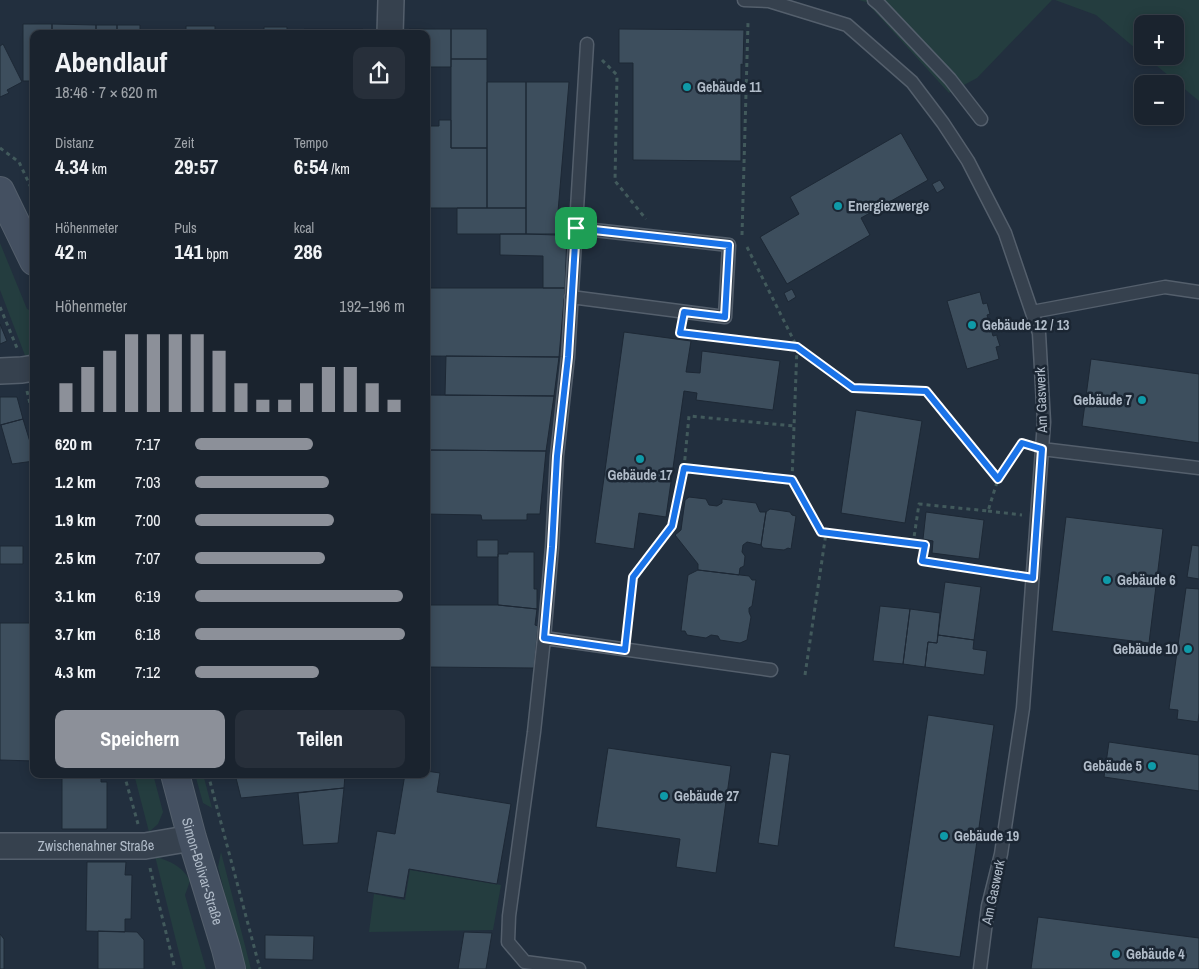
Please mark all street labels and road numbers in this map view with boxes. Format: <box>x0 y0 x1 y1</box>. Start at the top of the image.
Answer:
street label: Am Gaswerk <box>1031 367 1051 434</box>
street label: Simon-Bolivar-Straße <box>178 816 227 927</box>
street label: Zwischenahner Straße <box>38 836 156 855</box>
street label: Am Gaswerk <box>977 858 1009 927</box>

